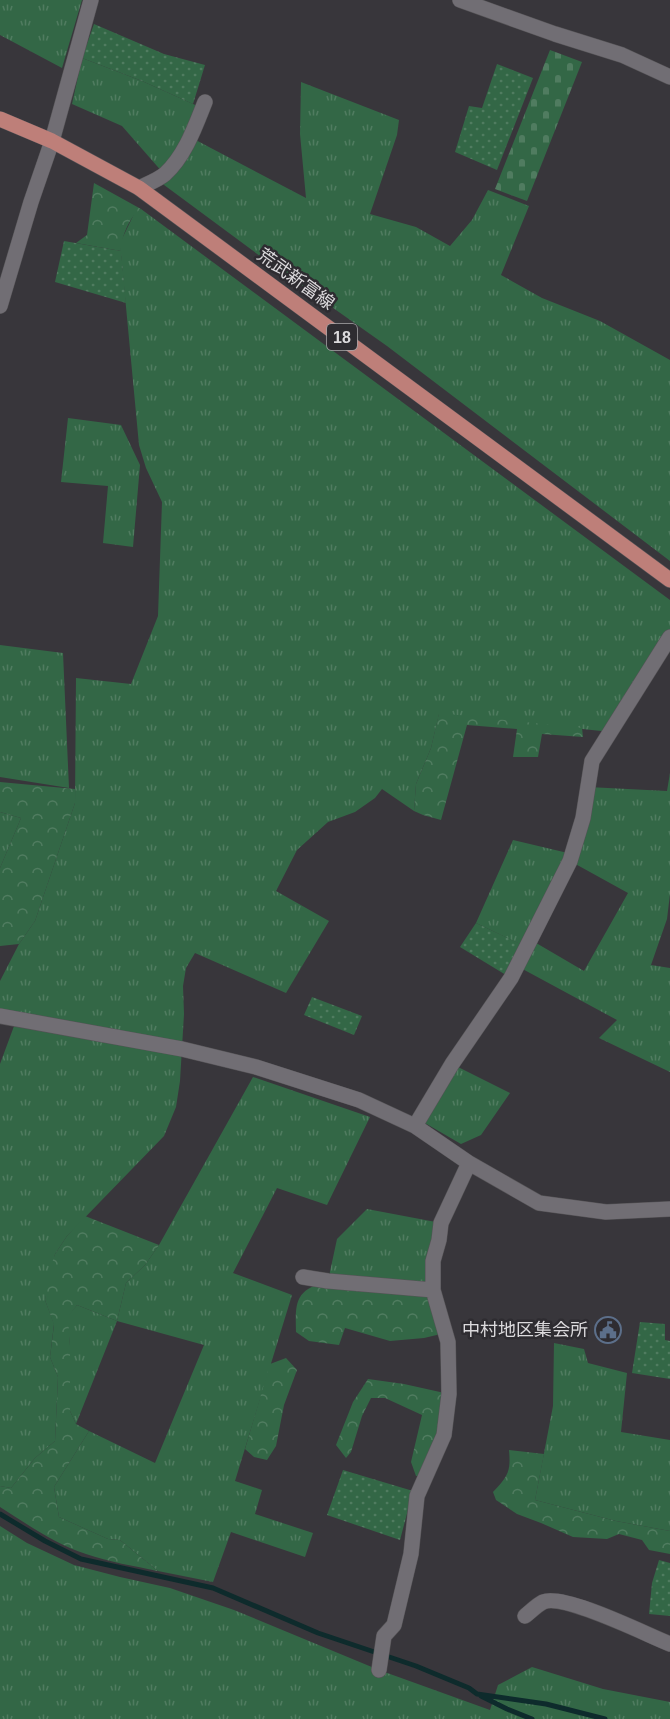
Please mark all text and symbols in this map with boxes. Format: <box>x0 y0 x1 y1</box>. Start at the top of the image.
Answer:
street label: 荒武新富線 <box>254 244 338 314</box>
road number: 18 <box>327 324 357 350</box>
public building icon: 中村地区集会所 <box>593 1315 623 1345</box>
place label: 中村地区集会所 <box>462 1320 588 1340</box>

